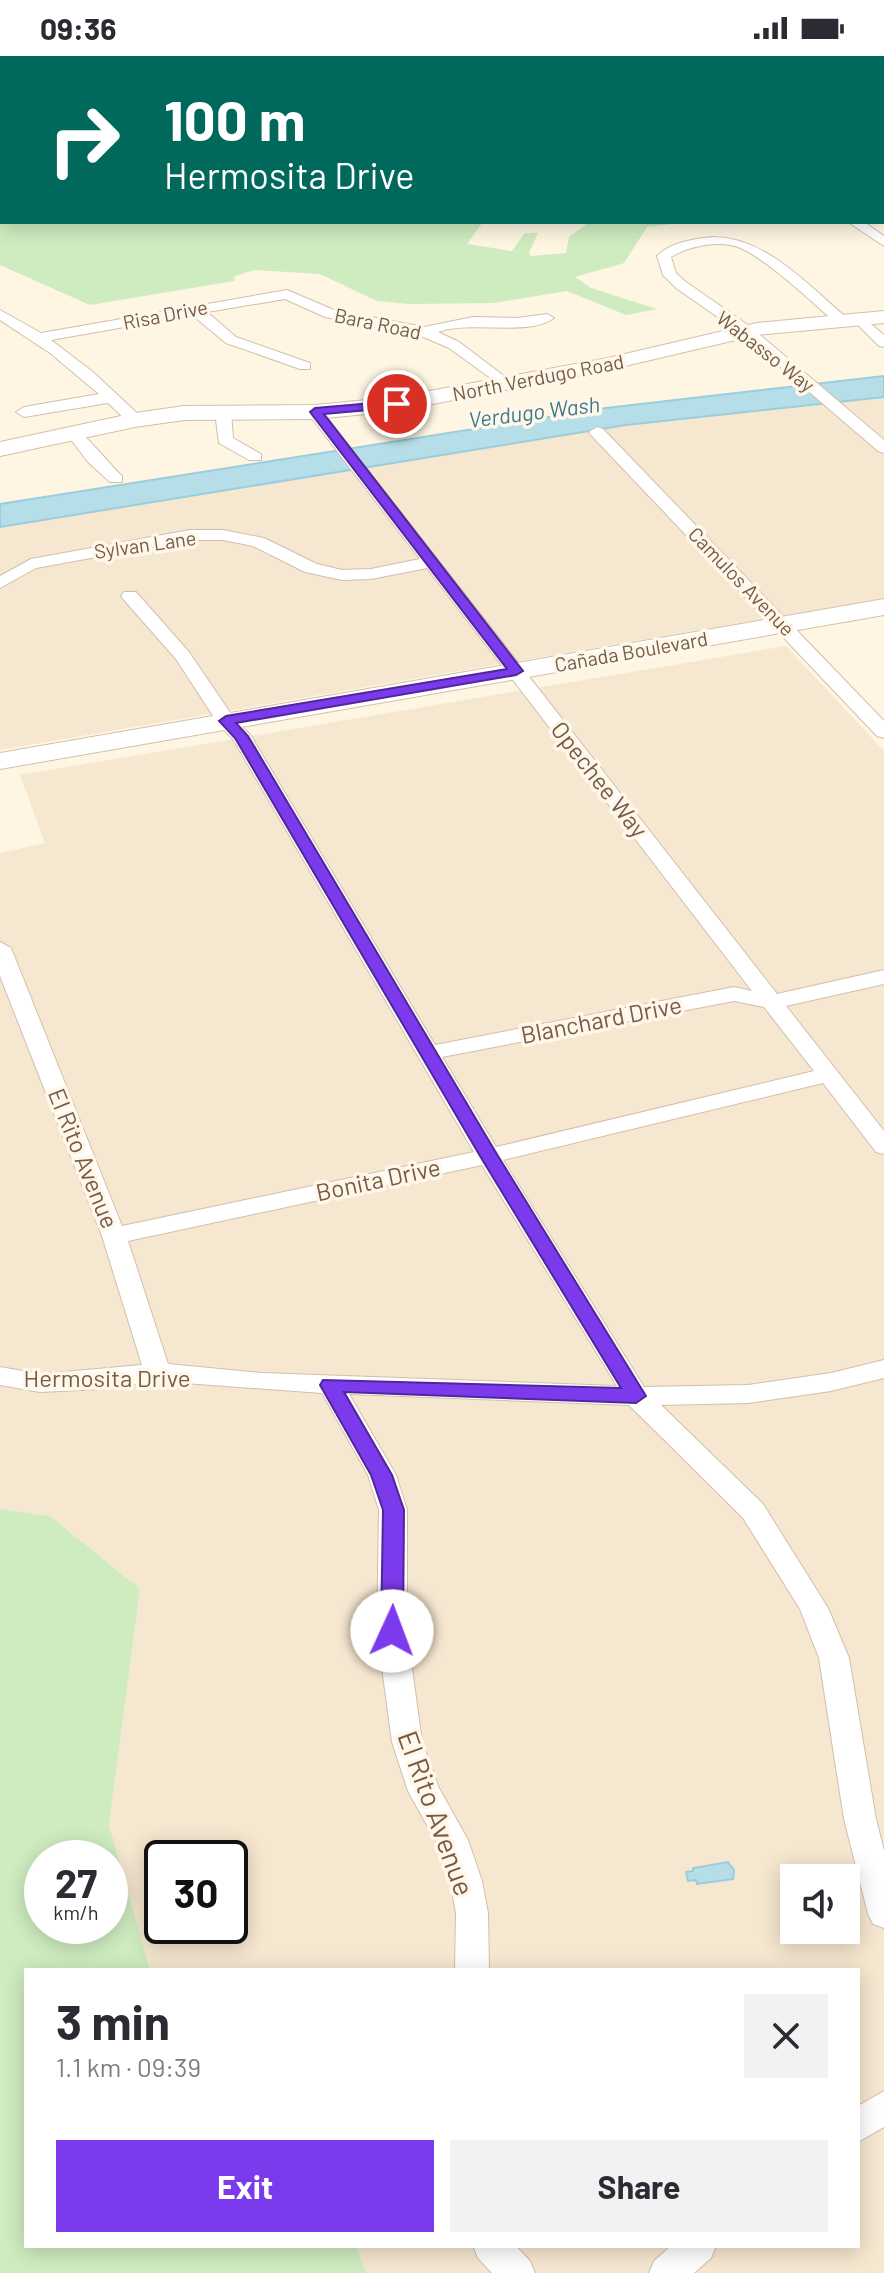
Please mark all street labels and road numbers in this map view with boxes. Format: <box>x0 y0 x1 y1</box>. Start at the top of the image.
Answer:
street label: Risa Drive <box>121 294 209 334</box>
street label: Bara Road <box>332 302 424 344</box>
street label: Wabasso Way <box>712 305 820 397</box>
street label: North Verdugo Road <box>450 349 626 405</box>
street label: Camulos Avenue <box>684 522 800 640</box>
street label: Sylvan Lane <box>92 525 198 563</box>
street label: Cañada Boulevard <box>553 626 709 676</box>
street label: Opechee Way <box>546 715 654 843</box>
street label: Blanchard Drive <box>518 989 684 1049</box>
street label: El Rito Avenue <box>43 1084 125 1232</box>
street label: Bonita Drive <box>313 1152 443 1206</box>
street label: Hermosita Drive <box>24 1363 190 1392</box>
street label: El Rito Avenue <box>391 1726 483 1900</box>

